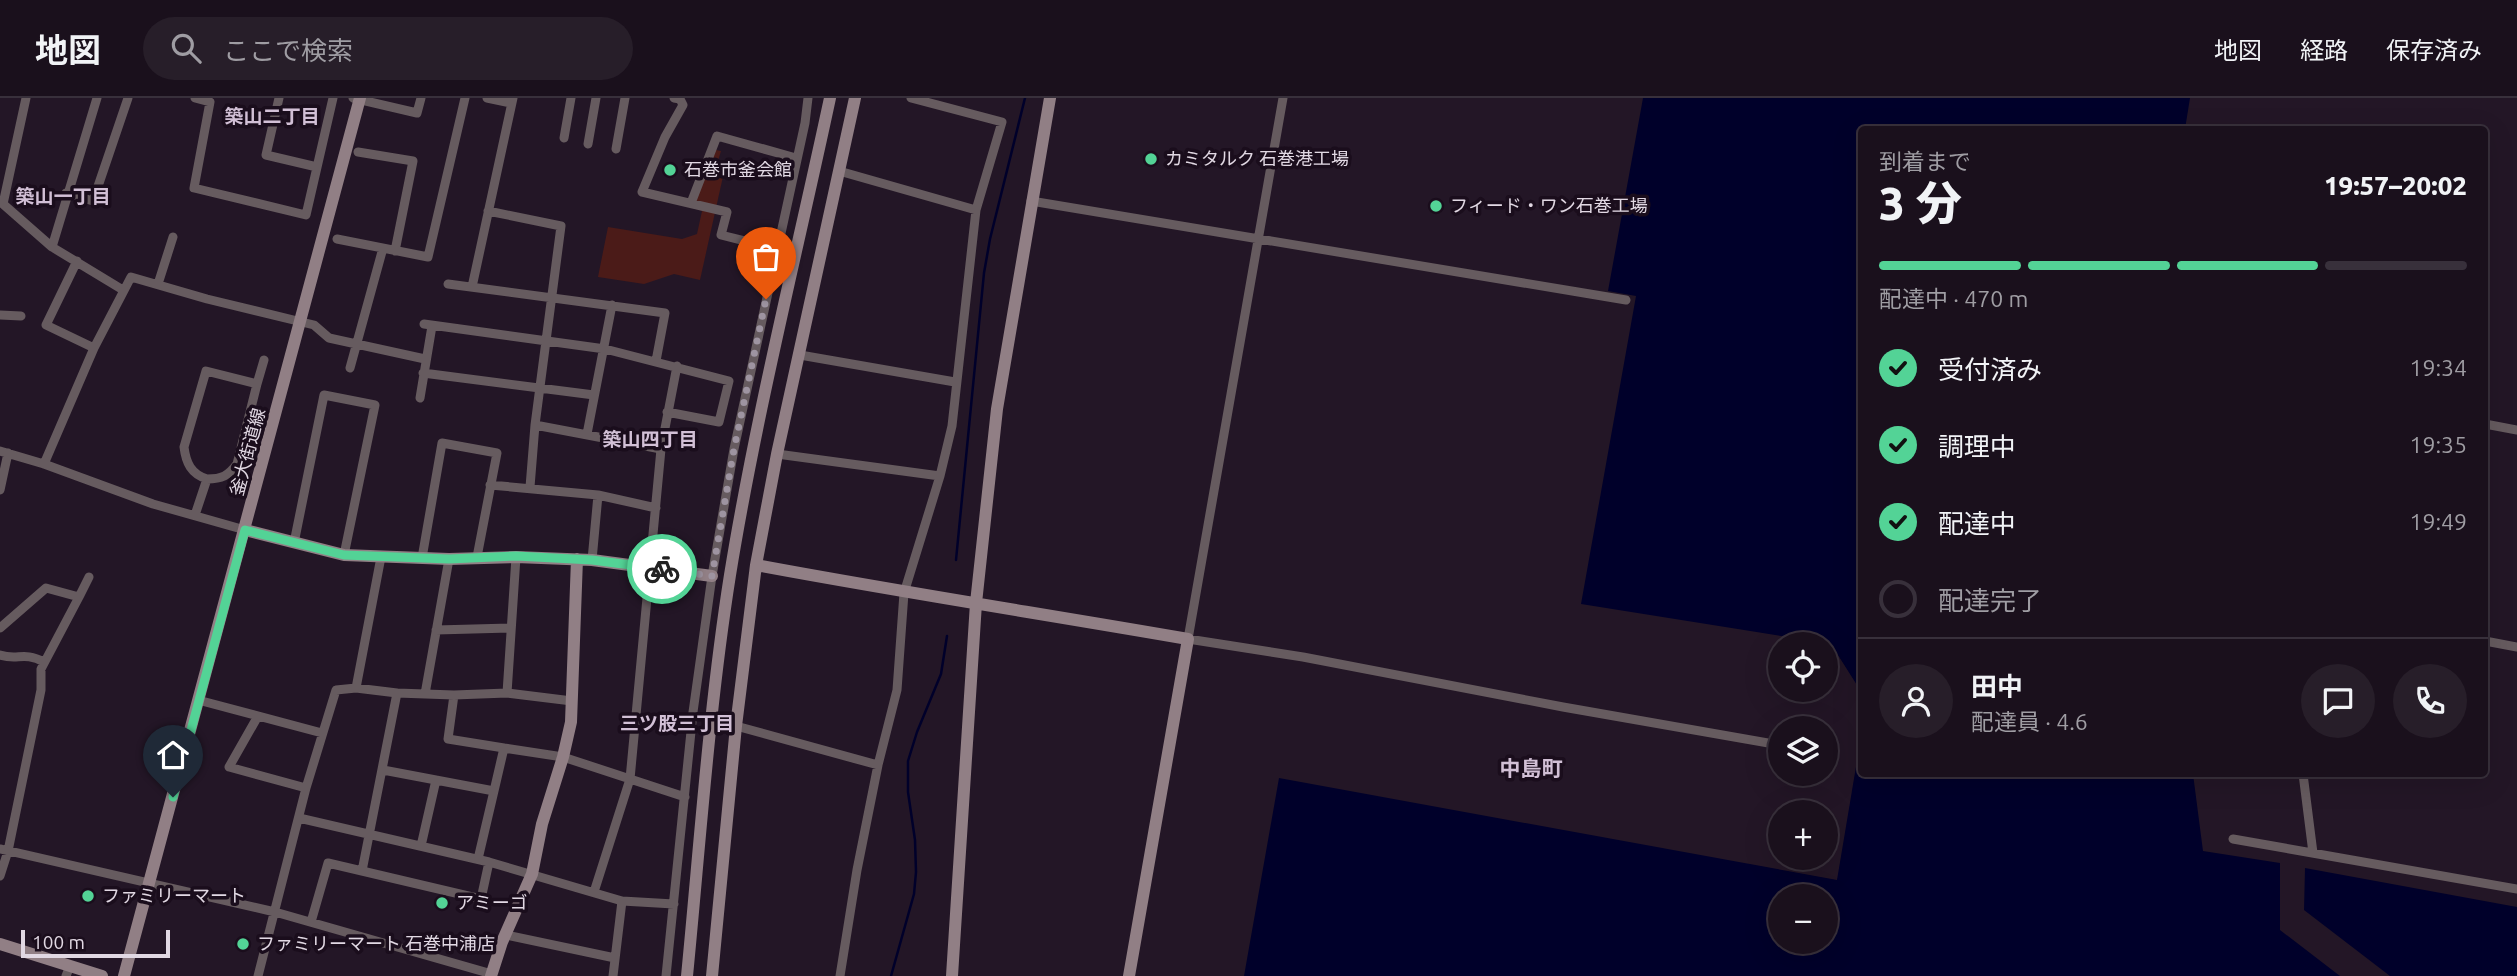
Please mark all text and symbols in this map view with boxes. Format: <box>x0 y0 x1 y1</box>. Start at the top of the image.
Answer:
search box <box>143 17 633 80</box>
icon: search <box>167 29 205 67</box>
text: 地図 <box>35 31 101 68</box>
text: ここで検索 <box>223 36 353 65</box>
text: 地図 <box>2214 37 2262 64</box>
text: 経路 <box>2300 37 2348 64</box>
text: 保存済み <box>2386 37 2482 64</box>
district label: 築山二丁目 <box>224 105 320 127</box>
place label: カミタルク 石巻港工場 <box>1165 148 1349 168</box>
text: 到着まで <box>1879 149 1971 174</box>
marker: カミタルク 石巻港工場 <box>1143 151 1159 167</box>
place label: 石巻市釜会館 <box>684 159 792 179</box>
marker: 石巻市釜会館 <box>662 162 678 178</box>
text: 19:57–20:02 <box>2324 171 2467 200</box>
text: 3 分 <box>1879 177 1962 229</box>
district label: 築山一丁目 <box>15 185 111 207</box>
place label: フィード・ワン石巻工場 <box>1450 195 1648 215</box>
marker: フィード・ワン石巻工場 <box>1428 198 1444 214</box>
pin <box>736 227 796 299</box>
icon: bag <box>747 238 785 276</box>
text: 配達中 · 470 m <box>1879 286 2028 311</box>
icon: check <box>1879 349 1917 387</box>
text: 受付済み <box>1938 355 2042 384</box>
text: 19:34 <box>2409 355 2467 380</box>
street label: 釜大街道線 <box>226 406 268 498</box>
icon: check <box>1879 426 1917 464</box>
district label: 築山四丁目 <box>602 428 698 450</box>
text: 調理中 <box>1938 432 2016 461</box>
text: 19:35 <box>2409 432 2467 457</box>
icon: check <box>1879 503 1917 541</box>
text: 配達中 <box>1938 509 2016 538</box>
text: 19:49 <box>2409 509 2467 534</box>
courier <box>627 534 697 604</box>
icon: bike <box>643 550 681 588</box>
text: 配達完了 <box>1938 586 2042 615</box>
map controls <box>1768 632 1838 954</box>
button: locate <box>1768 632 1838 702</box>
button: person <box>1879 664 1953 738</box>
button: chat <box>2301 664 2375 738</box>
button: phone <box>2393 664 2467 738</box>
text: 田中 <box>1971 672 2023 701</box>
text: 配達員 · 4.6 <box>1971 709 2088 734</box>
district label: 三ツ股三丁目 <box>620 712 734 734</box>
button: layers <box>1768 716 1838 786</box>
pin <box>143 725 203 797</box>
icon: home <box>154 736 192 774</box>
district label: 中島町 <box>1500 756 1563 780</box>
button: + <box>1768 800 1838 870</box>
button: − <box>1768 884 1838 954</box>
place label: ファミリーマート <box>102 885 246 905</box>
marker: ファミリーマート <box>80 888 96 904</box>
place label: アミーゴ <box>456 892 528 912</box>
marker: アミーゴ <box>434 895 450 911</box>
scale bar <box>21 927 170 959</box>
text: 100 m <box>32 931 85 953</box>
place label: ファミリーマート 石巻中浦店 <box>257 933 495 953</box>
marker: ファミリーマート 石巻中浦店 <box>235 936 251 952</box>

